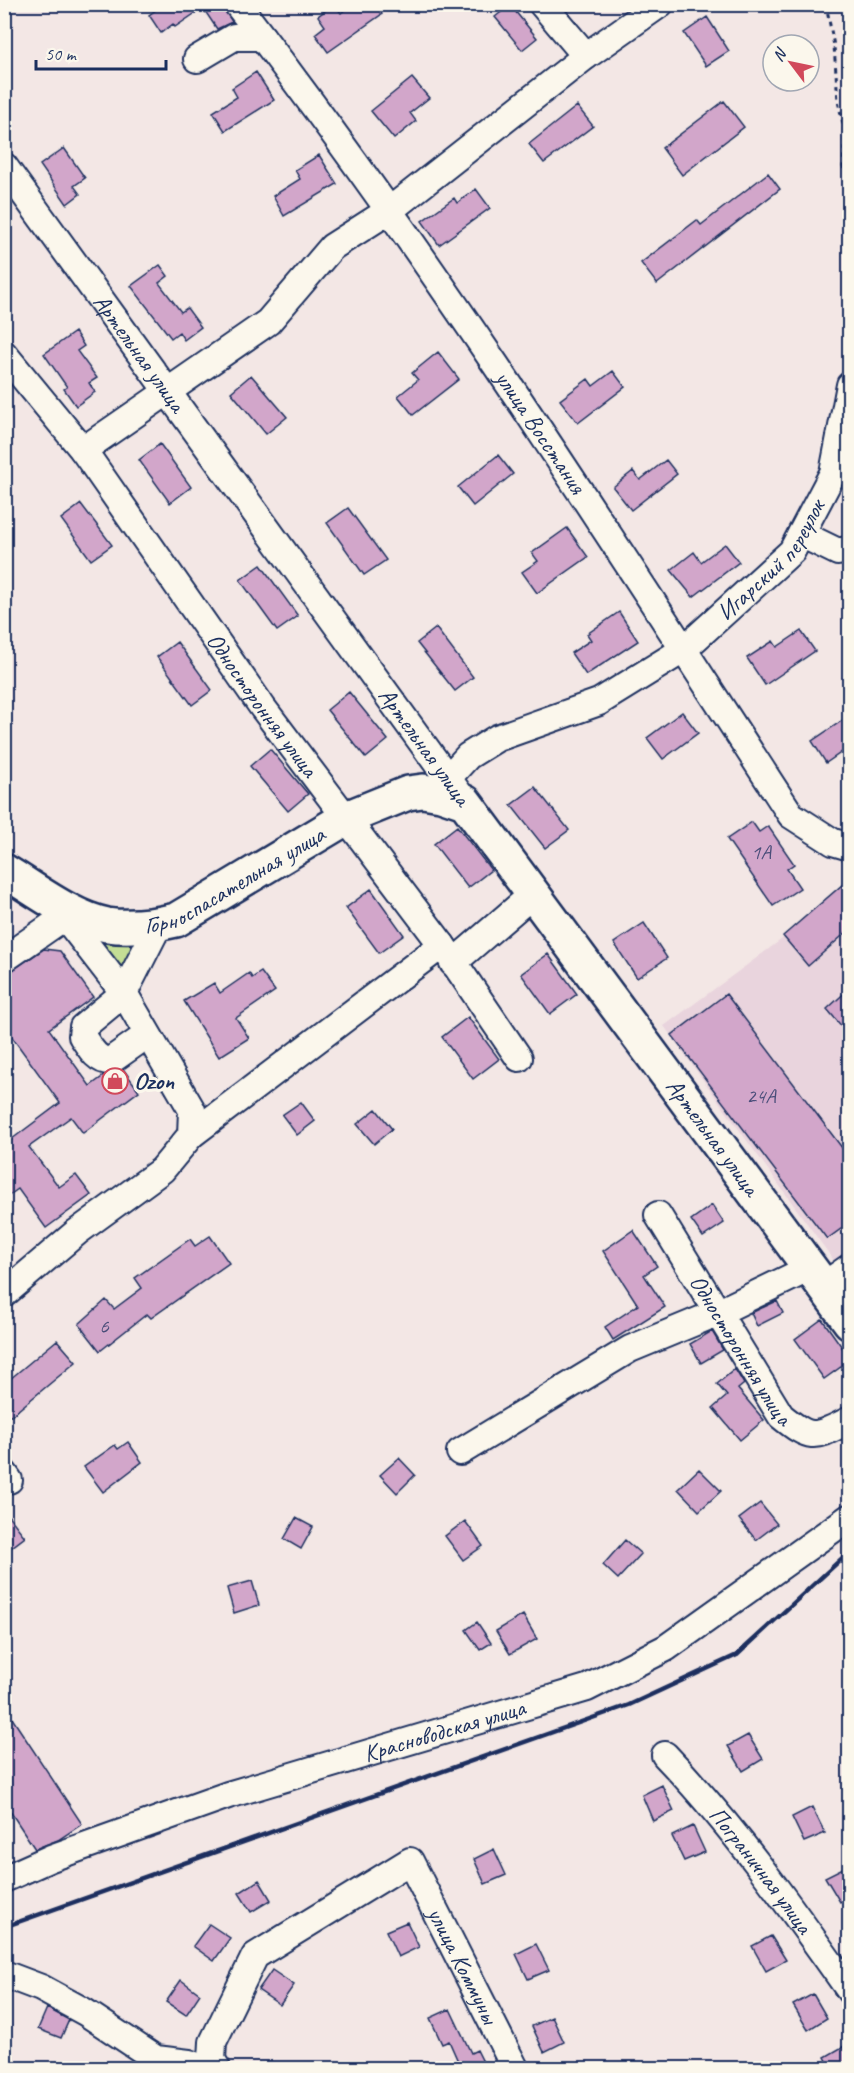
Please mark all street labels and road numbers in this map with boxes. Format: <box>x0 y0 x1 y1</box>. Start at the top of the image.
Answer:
street label: Артельная улица <box>87 288 194 420</box>
street label: улица Восстания <box>488 363 593 501</box>
street label: Игарский переулок <box>711 492 832 627</box>
street label: Односторонняя улица <box>200 627 326 784</box>
street label: Артельная улица <box>372 682 479 813</box>
street label: Горноспасательная улица <box>143 818 332 940</box>
street label: Артельная улица <box>660 1072 768 1203</box>
street label: Односторонняя улица <box>683 1269 798 1434</box>
street label: Красноводская улица <box>360 1692 530 1769</box>
street label: Пограничная улица <box>703 1800 820 1941</box>
street label: улица Коммуны <box>420 1900 506 2031</box>

